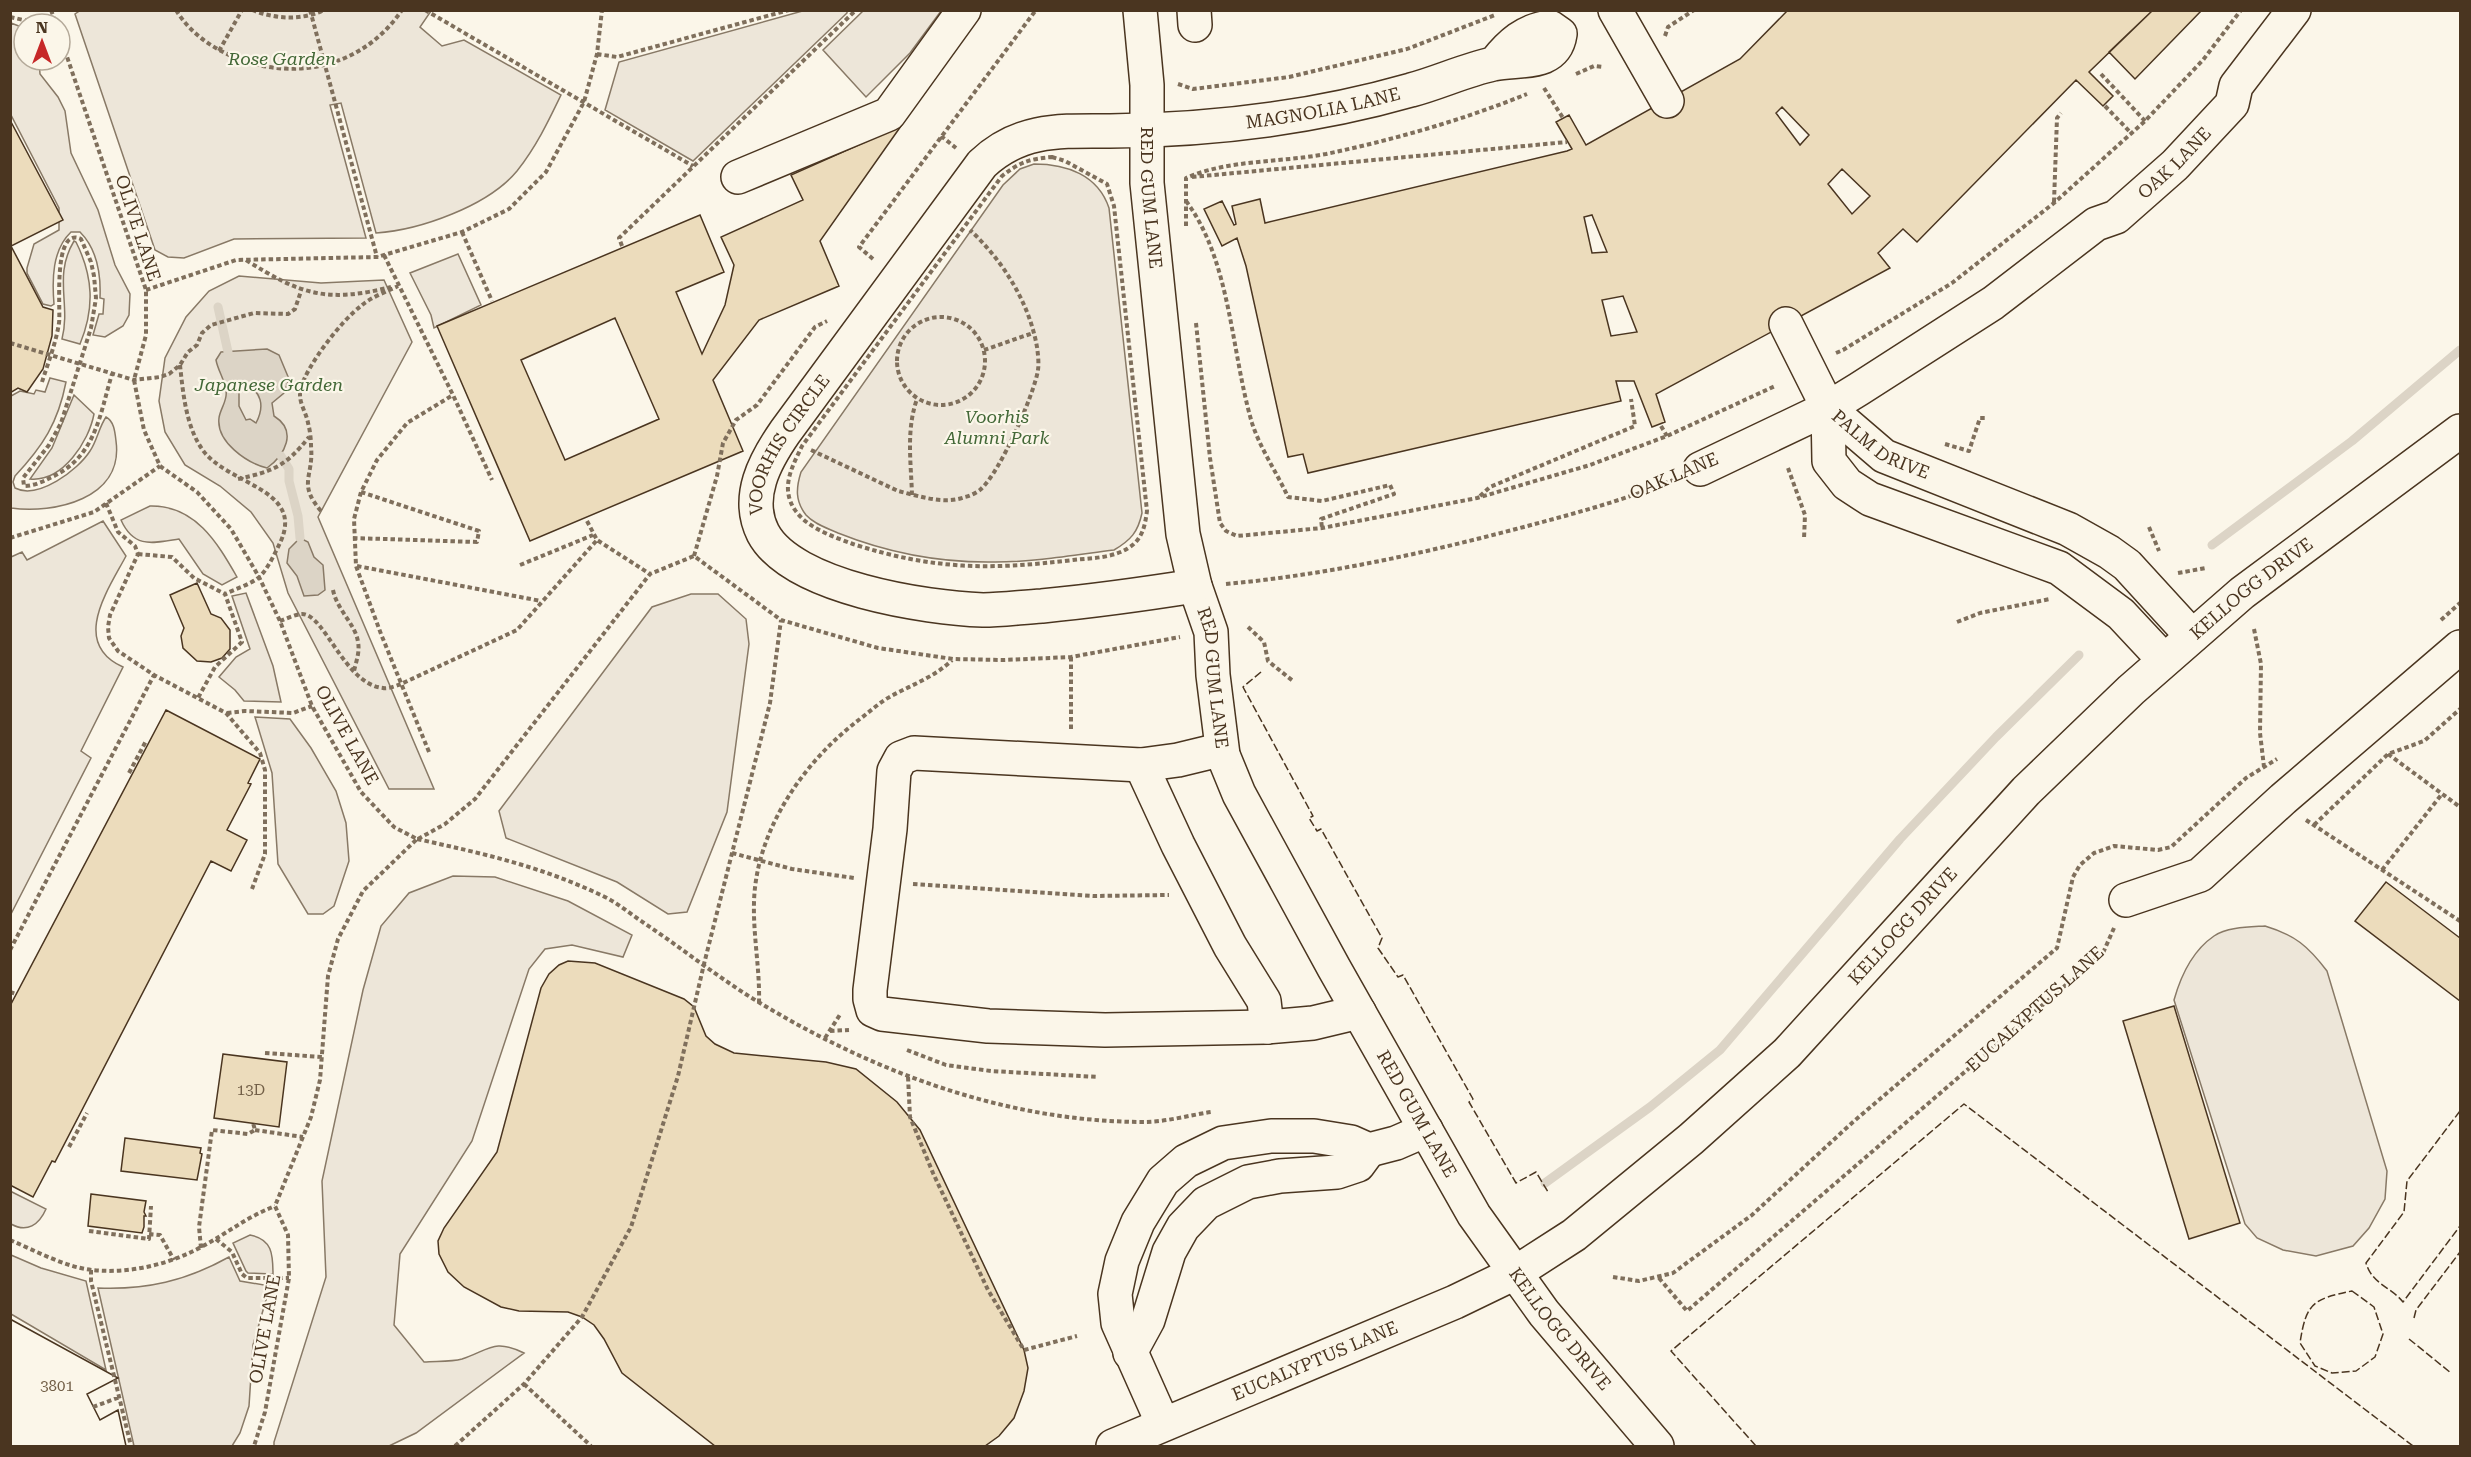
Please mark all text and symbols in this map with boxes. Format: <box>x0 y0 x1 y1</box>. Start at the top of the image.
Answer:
north arrow <box>12 12 72 72</box>
text: N <box>36 18 48 37</box>
park label: Rose Garden <box>227 48 336 69</box>
street label: MAGNOLIA LANE <box>1244 83 1402 133</box>
street label: OAK LANE <box>2133 122 2215 203</box>
street label: RED GUM LANE <box>1137 126 1167 270</box>
street label: OLIVE LANE <box>111 172 166 284</box>
street label: VOORHIS CIRCLE <box>745 370 834 516</box>
park label: Japanese Garden <box>194 374 343 395</box>
street label: PALM DRIVE <box>1828 405 1933 483</box>
park label: Voorhis Alumni Park <box>944 406 1049 448</box>
street label: OAK LANE <box>1626 448 1721 504</box>
street label: KELLOGG DRIVE <box>2186 533 2317 644</box>
street label: RED GUM LANE <box>1193 604 1233 750</box>
street label: OLIVE LANE <box>311 681 383 788</box>
street label: KELLOGG DRIVE <box>1844 863 1961 989</box>
street label: EUCALYPTUS LANE <box>1962 941 2108 1076</box>
street label: RED GUM LANE <box>1373 1046 1461 1181</box>
house number: 13D <box>237 1081 265 1099</box>
street label: KELLOGG DRIVE <box>1505 1263 1616 1394</box>
street label: OLIVE LANE <box>245 1273 284 1385</box>
street label: EUCALYPTUS LANE <box>1229 1316 1401 1405</box>
house number: 3801 <box>40 1377 74 1395</box>

